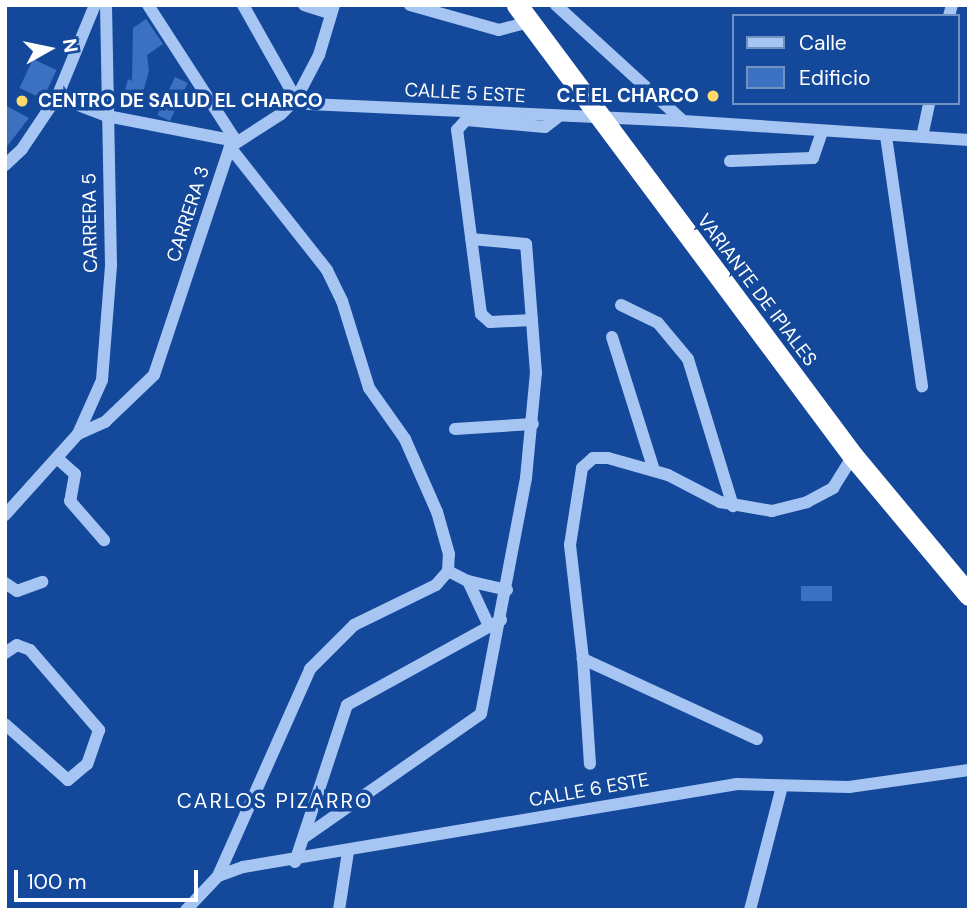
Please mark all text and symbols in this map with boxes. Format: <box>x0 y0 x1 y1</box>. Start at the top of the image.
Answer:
north arrow <box>14 14 84 84</box>
legend <box>732 14 960 105</box>
text: Calle <box>799 29 847 57</box>
text: N <box>57 37 84 54</box>
text: Edificio <box>799 64 870 92</box>
street label: CALLE 5 ESTE <box>404 78 526 108</box>
place label: C.E EL CHARCO <box>557 85 699 107</box>
marker: C.E EL CHARCO <box>705 88 721 104</box>
place label: CENTRO DE SALUD EL CHARCO <box>38 90 323 112</box>
marker: CENTRO DE SALUD EL CHARCO <box>12 91 32 111</box>
street label: CARRERA 3 <box>162 163 214 265</box>
street label: CARRERA 5 <box>78 173 102 273</box>
street label: VARIANTE DE IPIALES <box>692 209 822 371</box>
street label: CALLE 6 ESTE <box>527 768 651 812</box>
district label: CARLOS PIZARRO <box>179 788 371 814</box>
scale bar <box>18 856 201 900</box>
text: 100 m <box>27 868 87 896</box>

